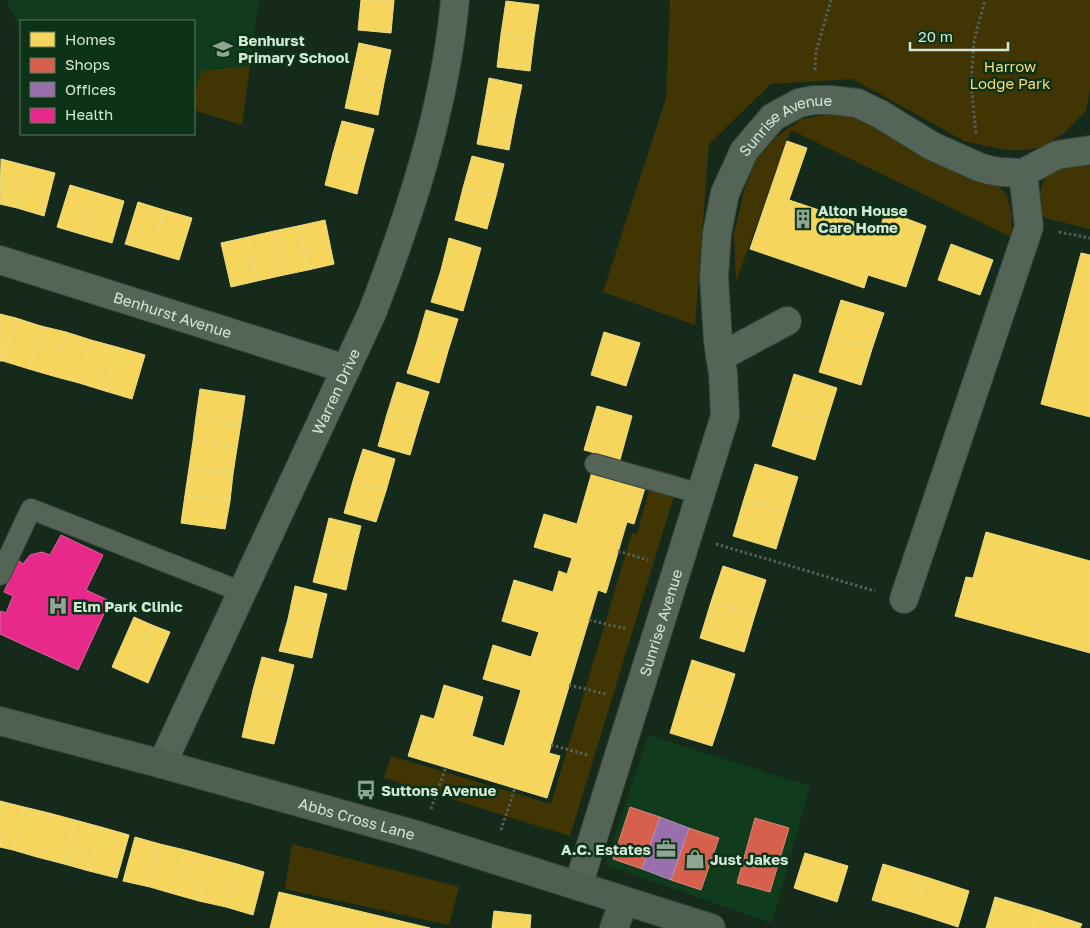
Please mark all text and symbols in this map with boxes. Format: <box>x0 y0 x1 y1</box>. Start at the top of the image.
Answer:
legend <box>20 20 195 135</box>
scale bar <box>910 20 1008 52</box>
text: 20 m <box>918 27 953 45</box>
text: Homes <box>65 30 115 48</box>
place label: Benhurst Primary School <box>238 31 350 66</box>
school or university icon: Benhurst Primary School <box>212 38 234 60</box>
text: Shops <box>65 55 110 73</box>
park label: Harrow Lodge Park <box>970 57 1051 92</box>
text: Offices <box>65 80 116 98</box>
street label: Sunrise Avenue <box>735 91 832 160</box>
text: Health <box>65 105 113 123</box>
place label: Alton House Care Home <box>818 201 908 236</box>
building icon: Alton House Care Home <box>792 208 814 230</box>
street label: Benhurst Avenue <box>111 287 234 342</box>
street label: Warren Drive <box>308 345 363 437</box>
street label: Sunrise Avenue <box>635 567 686 678</box>
hospital icon: Elm Park Clinic <box>47 595 69 617</box>
place label: Elm Park Clinic <box>73 597 183 615</box>
bus stop icon: Suttons Avenue <box>355 779 377 801</box>
place label: Suttons Avenue <box>381 781 496 799</box>
street label: Abbs Cross Lane <box>297 794 417 843</box>
office icon: A.C. Estates <box>655 838 677 860</box>
place label: A.C. Estates <box>561 840 651 858</box>
shop icon: Just Jakes <box>684 848 706 870</box>
place label: Just Jakes <box>710 850 788 868</box>

